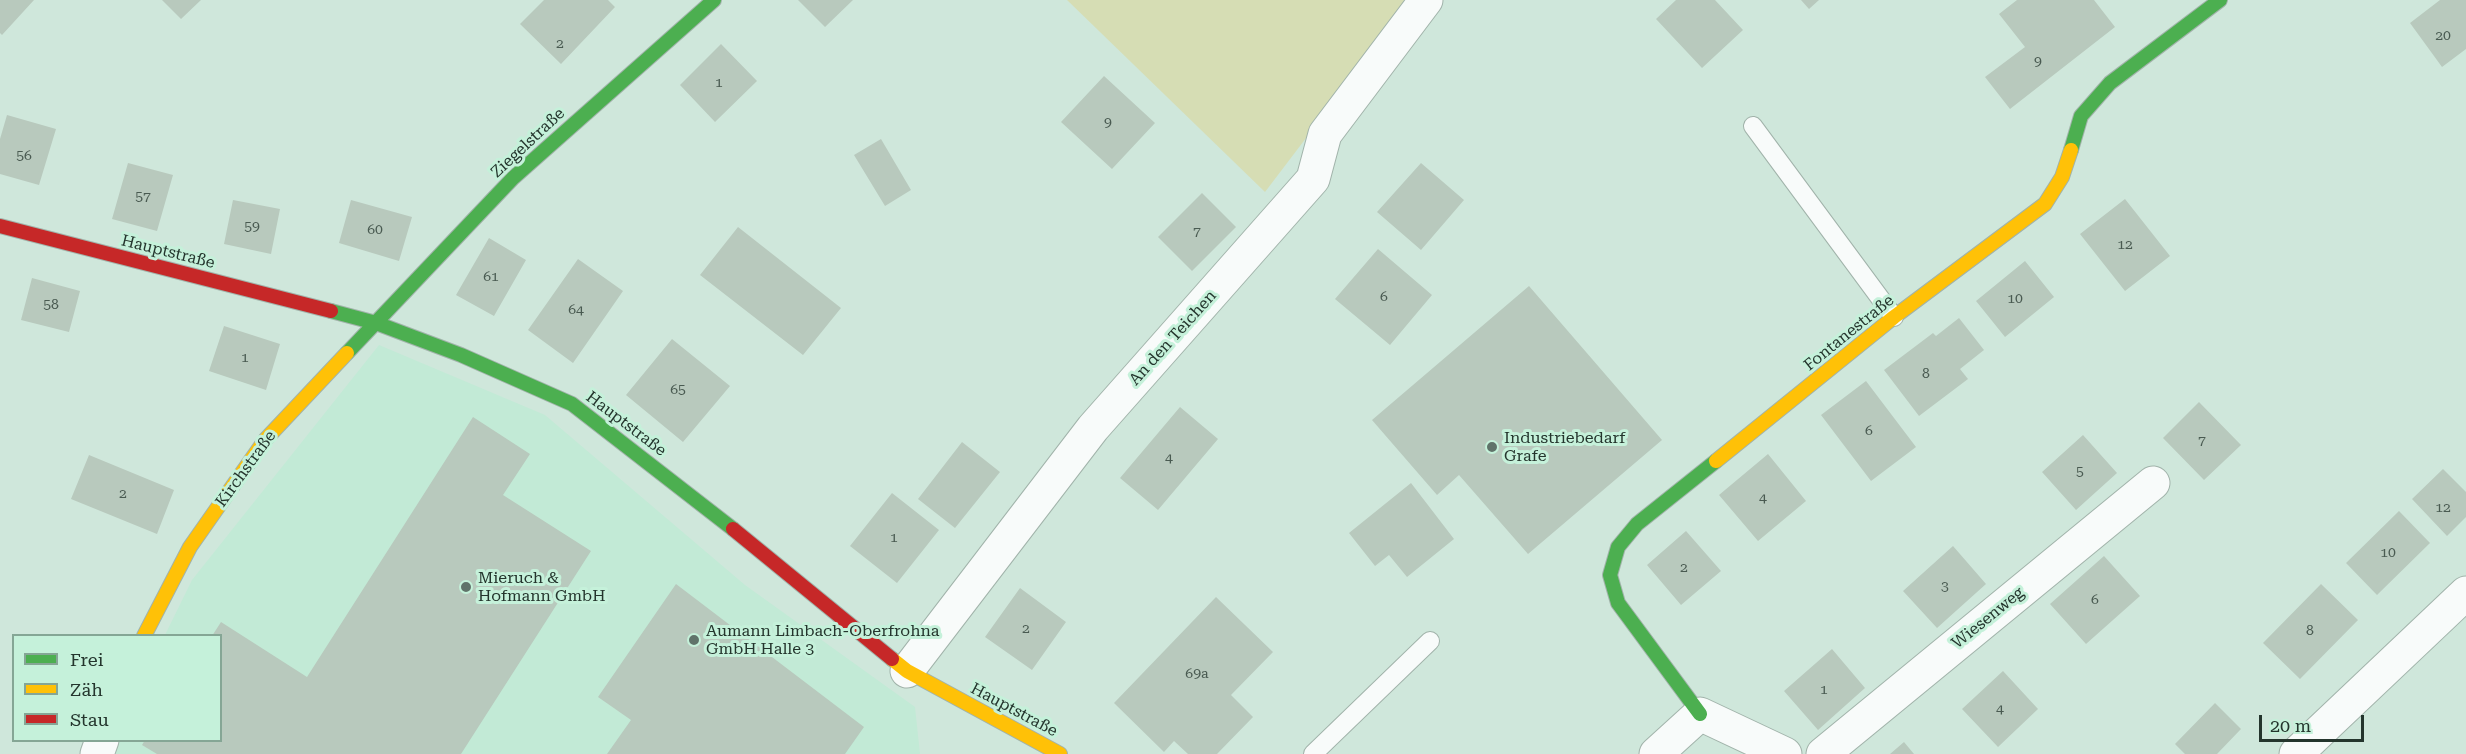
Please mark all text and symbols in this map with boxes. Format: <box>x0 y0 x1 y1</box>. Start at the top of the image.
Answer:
house number: 20 <box>2435 28 2451 44</box>
house number: 2 <box>556 36 564 52</box>
house number: 9 <box>2034 54 2042 70</box>
house number: 1 <box>715 75 723 91</box>
street label: Ziegelstraße <box>487 104 569 182</box>
house number: 9 <box>1104 115 1112 131</box>
house number: 56 <box>16 148 32 164</box>
house number: 57 <box>135 189 151 205</box>
house number: 59 <box>244 219 260 235</box>
house number: 60 <box>367 222 383 238</box>
house number: 7 <box>1193 224 1201 240</box>
street label: Hauptstraße <box>119 231 217 273</box>
house number: 12 <box>2117 237 2133 253</box>
house number: 61 <box>483 269 499 285</box>
street label: An den Teichen <box>1125 287 1221 389</box>
house number: 6 <box>1380 289 1388 305</box>
street label: Fontanestraße <box>1800 291 1898 375</box>
house number: 10 <box>2007 291 2023 307</box>
house number: 58 <box>43 297 59 313</box>
house number: 64 <box>568 302 584 318</box>
house number: 1 <box>241 350 249 366</box>
house number: 8 <box>1922 366 1930 382</box>
house number: 65 <box>670 382 686 398</box>
street label: Hauptstraße <box>582 388 670 460</box>
house number: 6 <box>1865 423 1873 439</box>
street label: Kirchstraße <box>212 427 280 511</box>
place label: Industriebedarf Grafe <box>1504 428 1625 466</box>
house number: 7 <box>2198 433 2206 449</box>
marker: Industriebedarf Grafe <box>1485 440 1499 454</box>
house number: 4 <box>1165 450 1173 466</box>
house number: 5 <box>2076 464 2084 480</box>
house number: 2 <box>119 486 127 502</box>
house number: 4 <box>1759 490 1767 506</box>
house number: 12 <box>2435 500 2451 516</box>
house number: 1 <box>890 530 898 546</box>
house number: 10 <box>2380 545 2396 561</box>
house number: 2 <box>1680 560 1688 576</box>
place label: Mieruch & Hofmann GmbH <box>478 568 605 606</box>
house number: 3 <box>1941 579 1949 595</box>
marker: Mieruch & Hofmann GmbH <box>459 580 473 594</box>
street label: Wiesenweg <box>1948 583 2028 653</box>
house number: 6 <box>2091 592 2099 608</box>
place label: Aumann Limbach-Oberfrohna GmbH Halle 3 <box>706 621 939 659</box>
house number: 2 <box>1022 621 1030 637</box>
house number: 8 <box>2306 623 2314 639</box>
marker: Aumann Limbach-Oberfrohna GmbH Halle 3 <box>687 633 701 647</box>
legend <box>12 634 222 742</box>
text: Frei <box>70 649 103 670</box>
house number: 69a <box>1185 666 1209 682</box>
text: Zäh <box>70 679 103 700</box>
street label: Hauptstraße <box>967 679 1061 741</box>
house number: 1 <box>1820 682 1828 698</box>
house number: 4 <box>1996 701 2004 717</box>
scale bar <box>2262 703 2367 741</box>
text: Stau <box>70 709 109 730</box>
text: 20 m <box>2270 715 2311 736</box>

